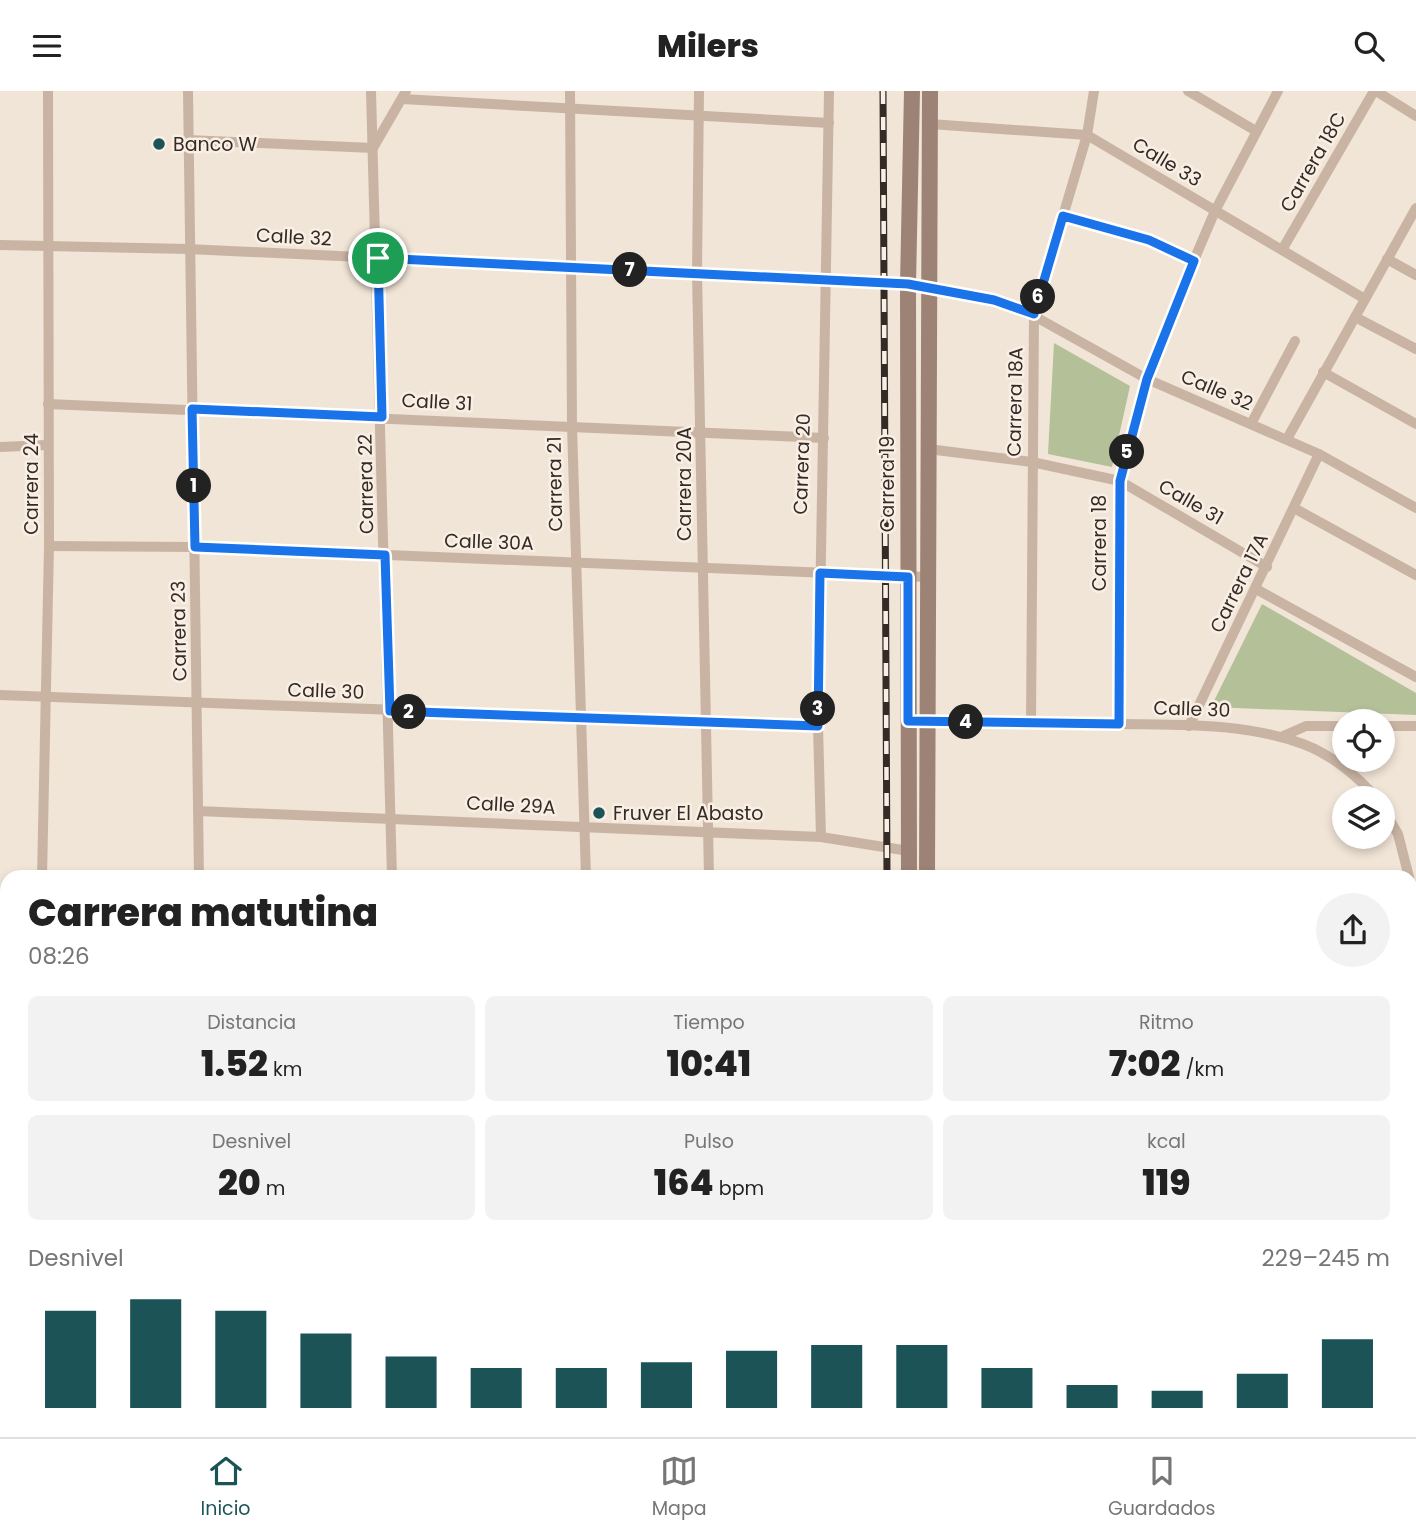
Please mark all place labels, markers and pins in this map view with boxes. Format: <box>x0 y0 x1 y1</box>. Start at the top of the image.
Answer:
place label: Banco W <box>173 131 257 158</box>
marker: Banco W <box>151 136 167 152</box>
pin <box>348 228 408 288</box>
pin: 7 <box>612 253 648 287</box>
pin: 6 <box>1020 279 1056 315</box>
pin: 5 <box>1110 435 1144 469</box>
pin: 1 <box>176 469 212 503</box>
pin: 3 <box>800 691 836 727</box>
pin: 2 <box>392 695 426 729</box>
pin: 4 <box>948 705 984 739</box>
place label: Fruver El Abasto <box>613 800 763 827</box>
marker: Fruver El Abasto <box>591 805 607 821</box>

